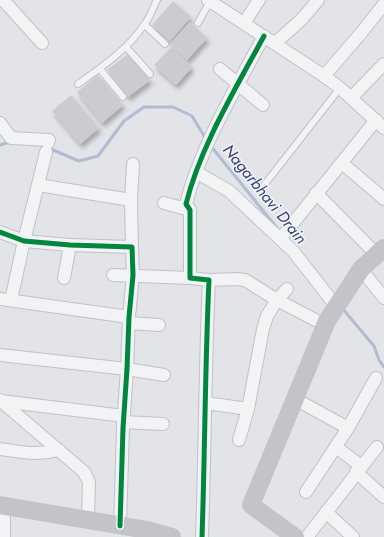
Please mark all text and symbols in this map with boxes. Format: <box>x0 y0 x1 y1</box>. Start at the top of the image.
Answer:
water label: Nagarbhavi Drain <box>218 139 312 249</box>

